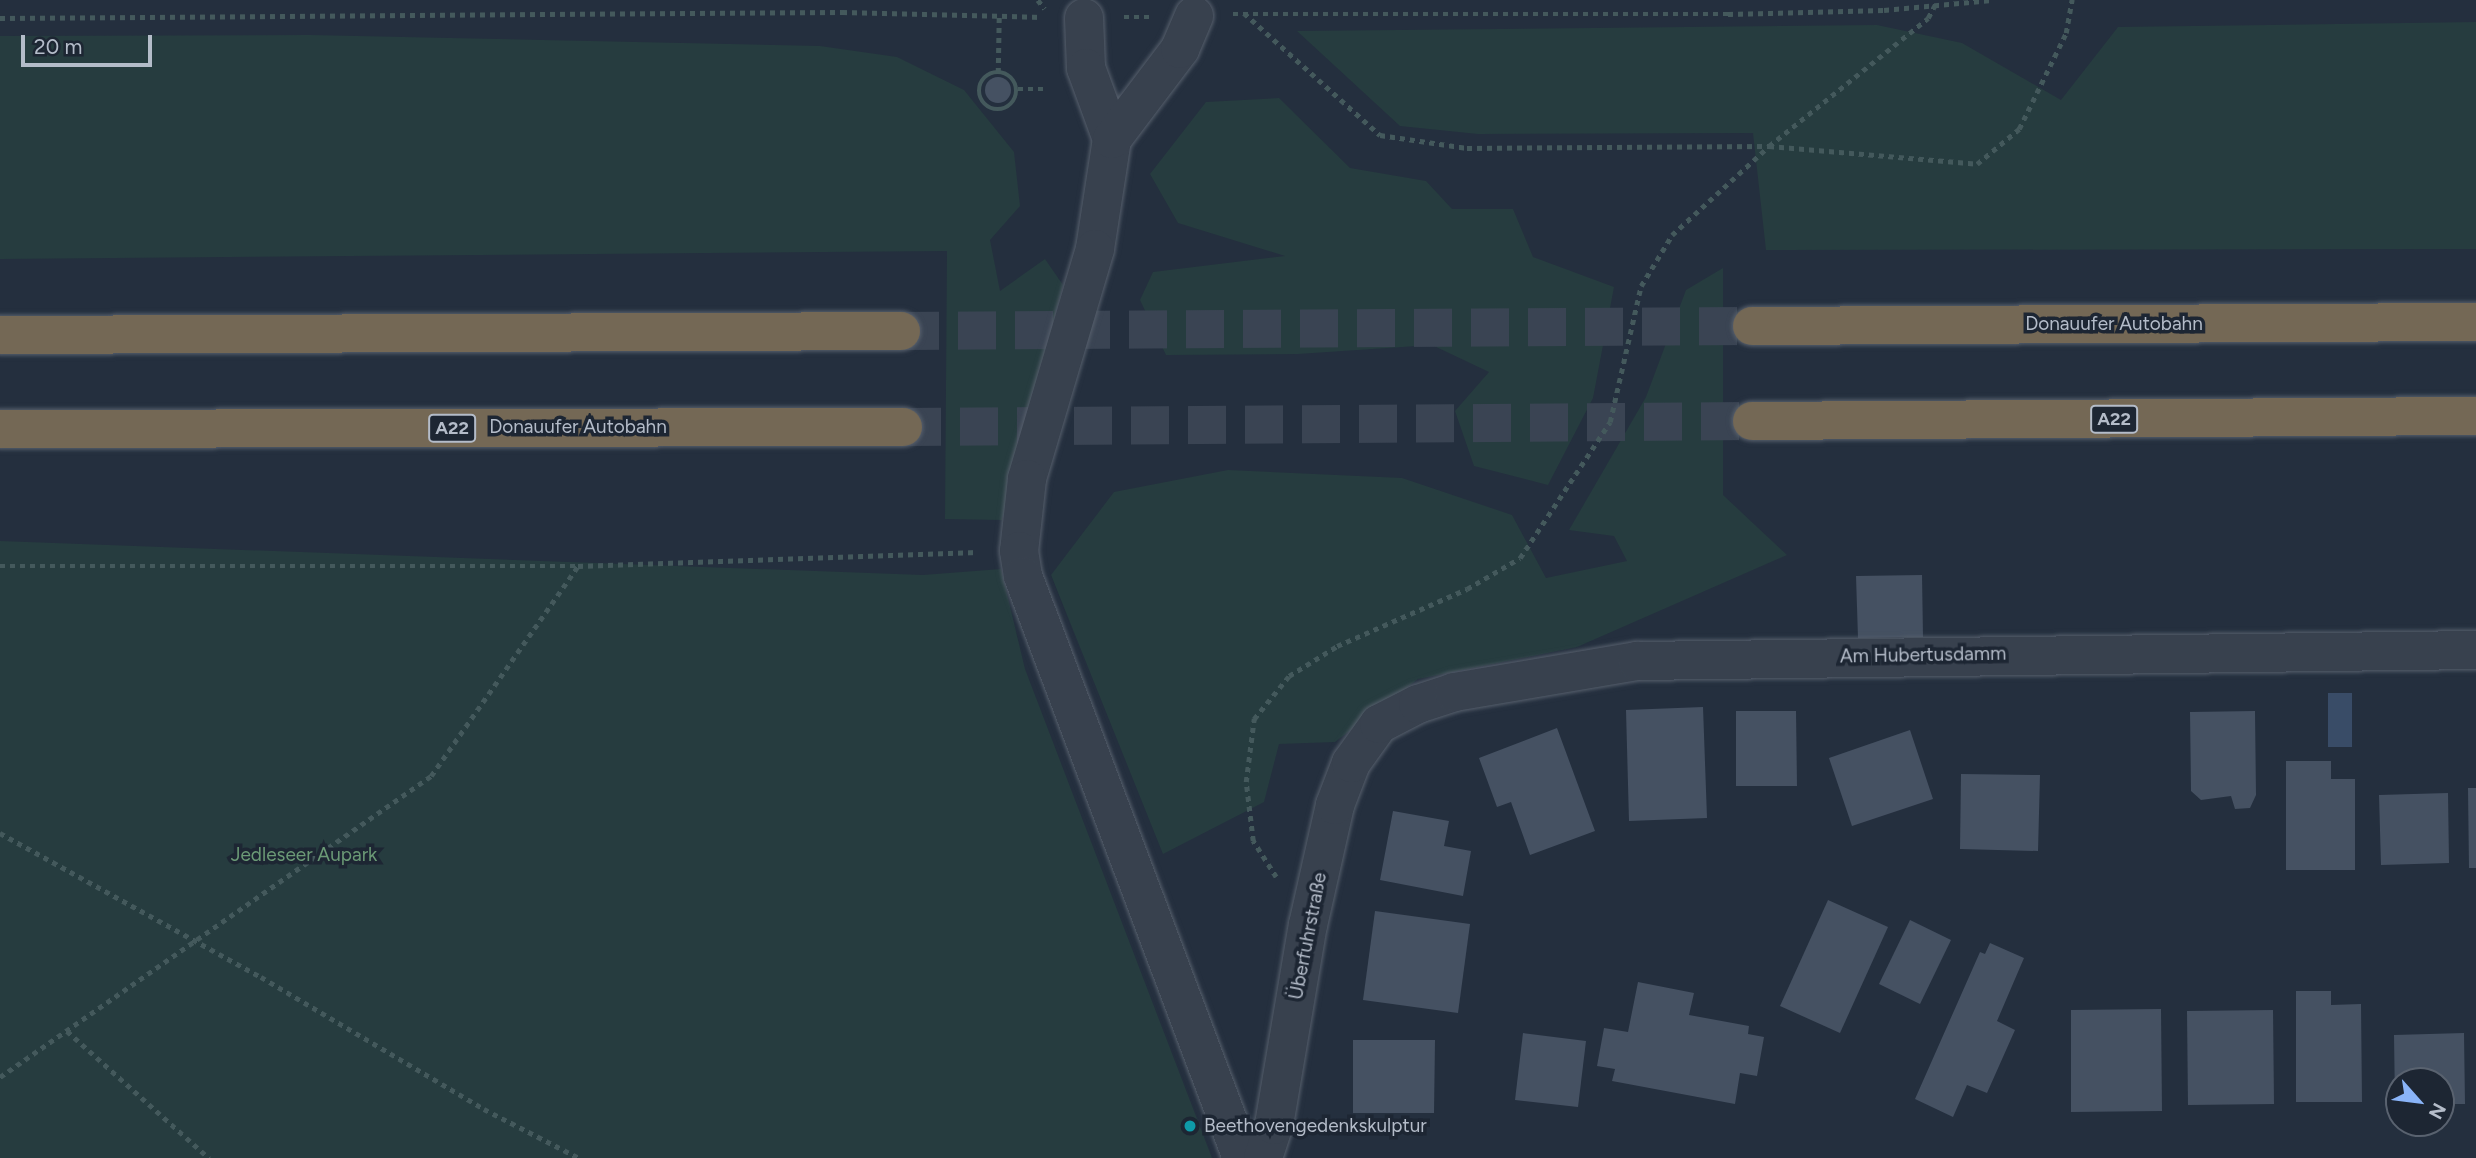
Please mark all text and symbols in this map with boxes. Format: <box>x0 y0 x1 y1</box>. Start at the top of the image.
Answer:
scale bar <box>24 21 156 65</box>
text: 20 m <box>34 34 82 59</box>
street label: Donauufer Autobahn <box>2025 313 2203 335</box>
road number: A22 <box>2090 404 2138 433</box>
road number: A22 <box>428 414 476 442</box>
street label: Donauufer Autobahn <box>489 416 667 438</box>
street label: Am Hubertusdamm <box>1840 642 2006 668</box>
park label: Jedleseer Aupark <box>231 844 377 866</box>
street label: Überfuhrstraße <box>1284 870 1332 1002</box>
north arrow <box>2385 1067 2455 1137</box>
text: N <box>2424 1099 2451 1123</box>
place label: Beethovengedenkskulptur <box>1204 1115 1427 1137</box>
marker: Beethovengedenkskulptur <box>1182 1118 1198 1134</box>

